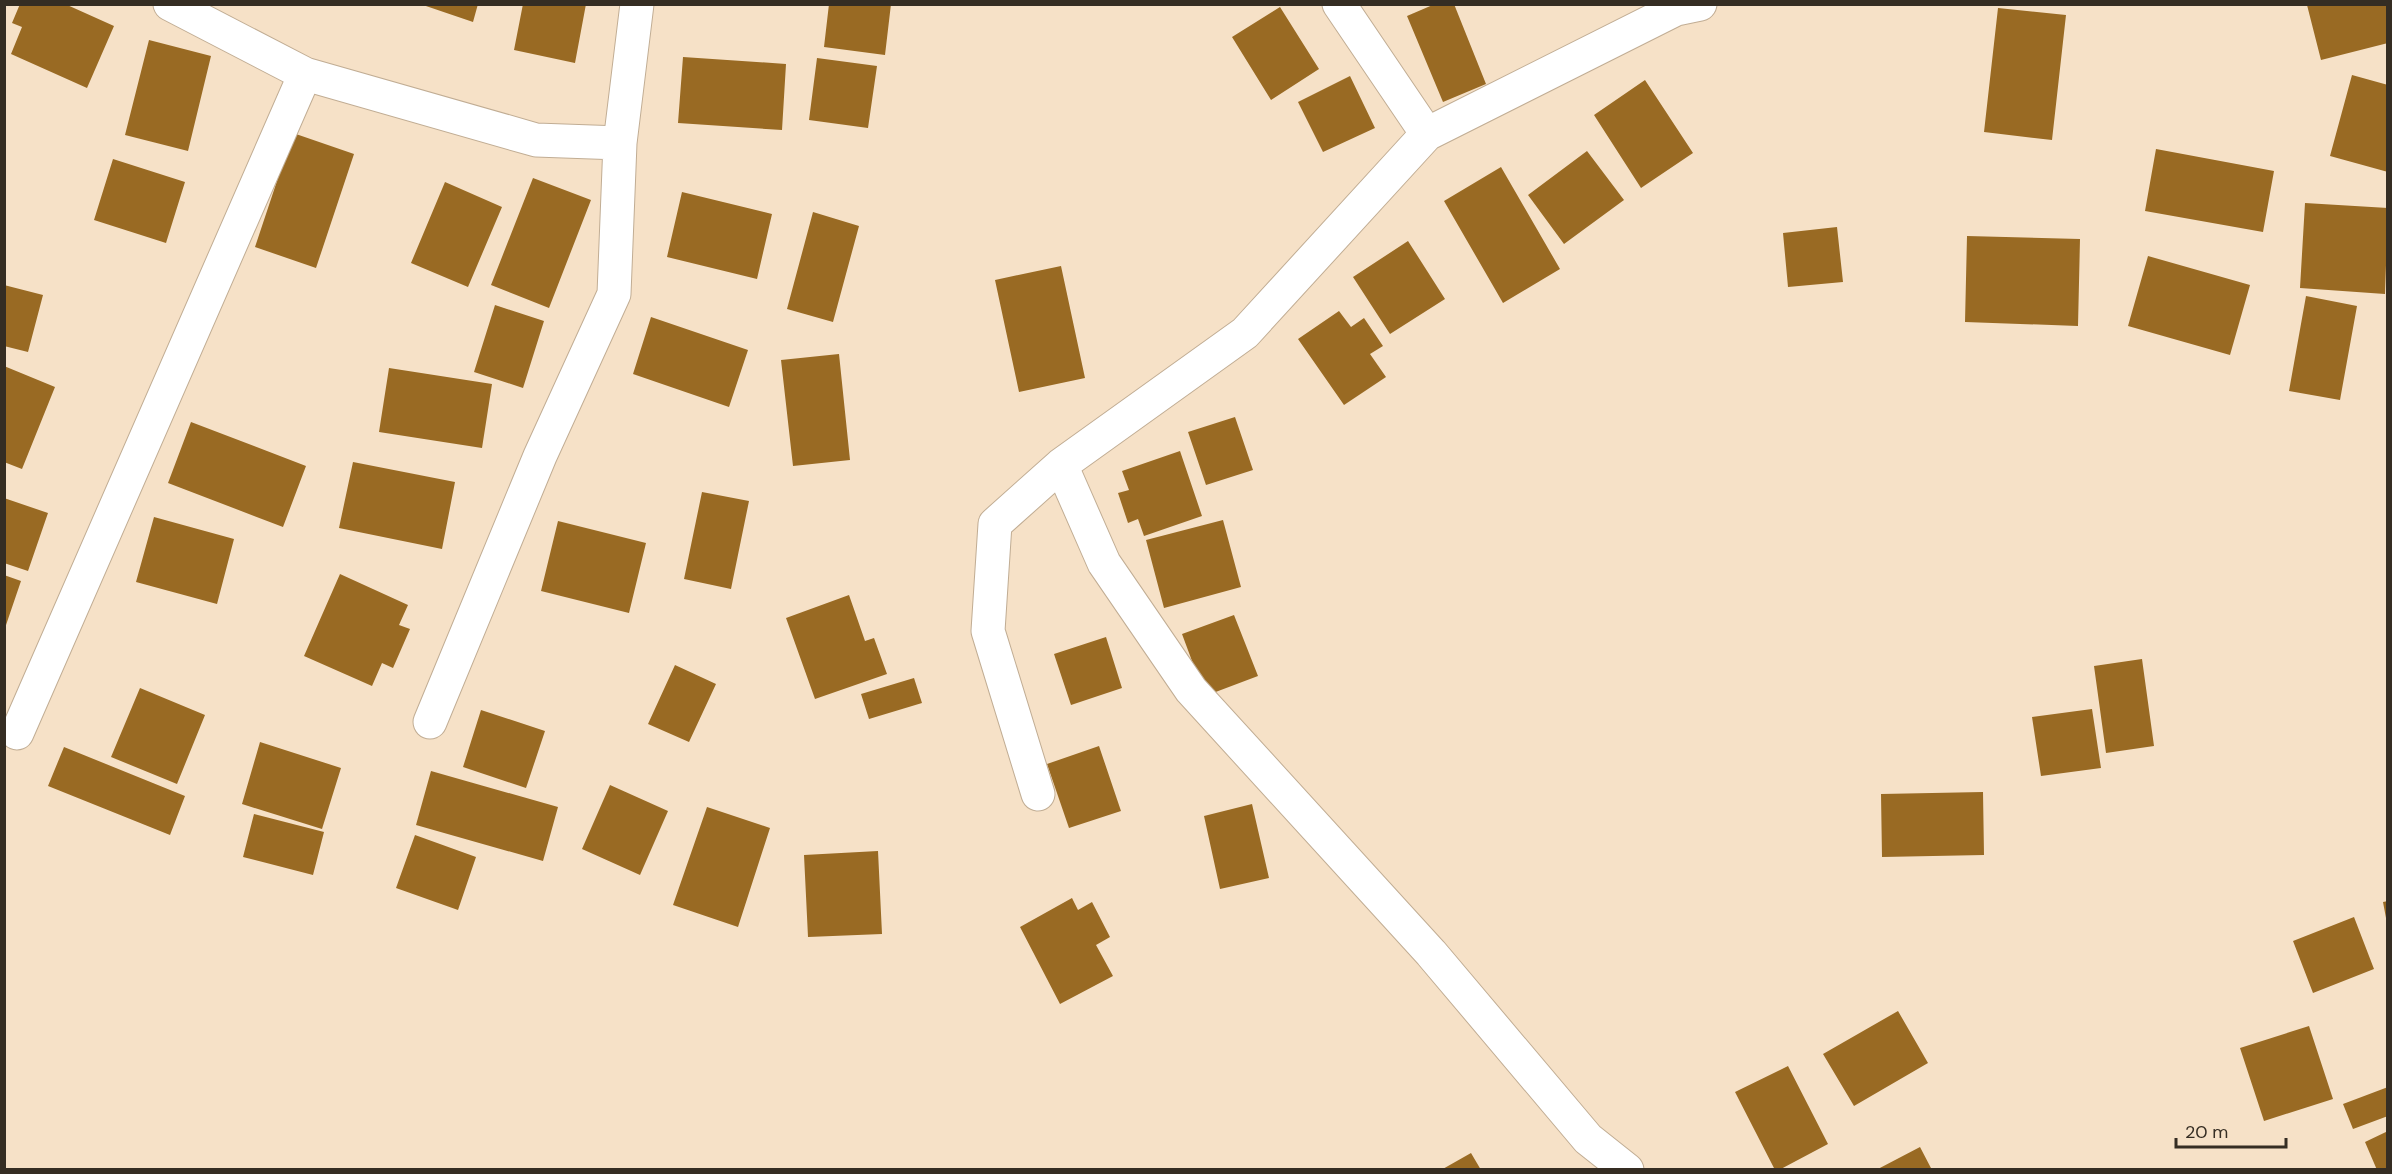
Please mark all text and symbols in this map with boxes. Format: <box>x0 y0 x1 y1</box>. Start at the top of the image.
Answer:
scale bar <box>2176 1111 2286 1149</box>
text: 20 m <box>2185 1120 2228 1144</box>

